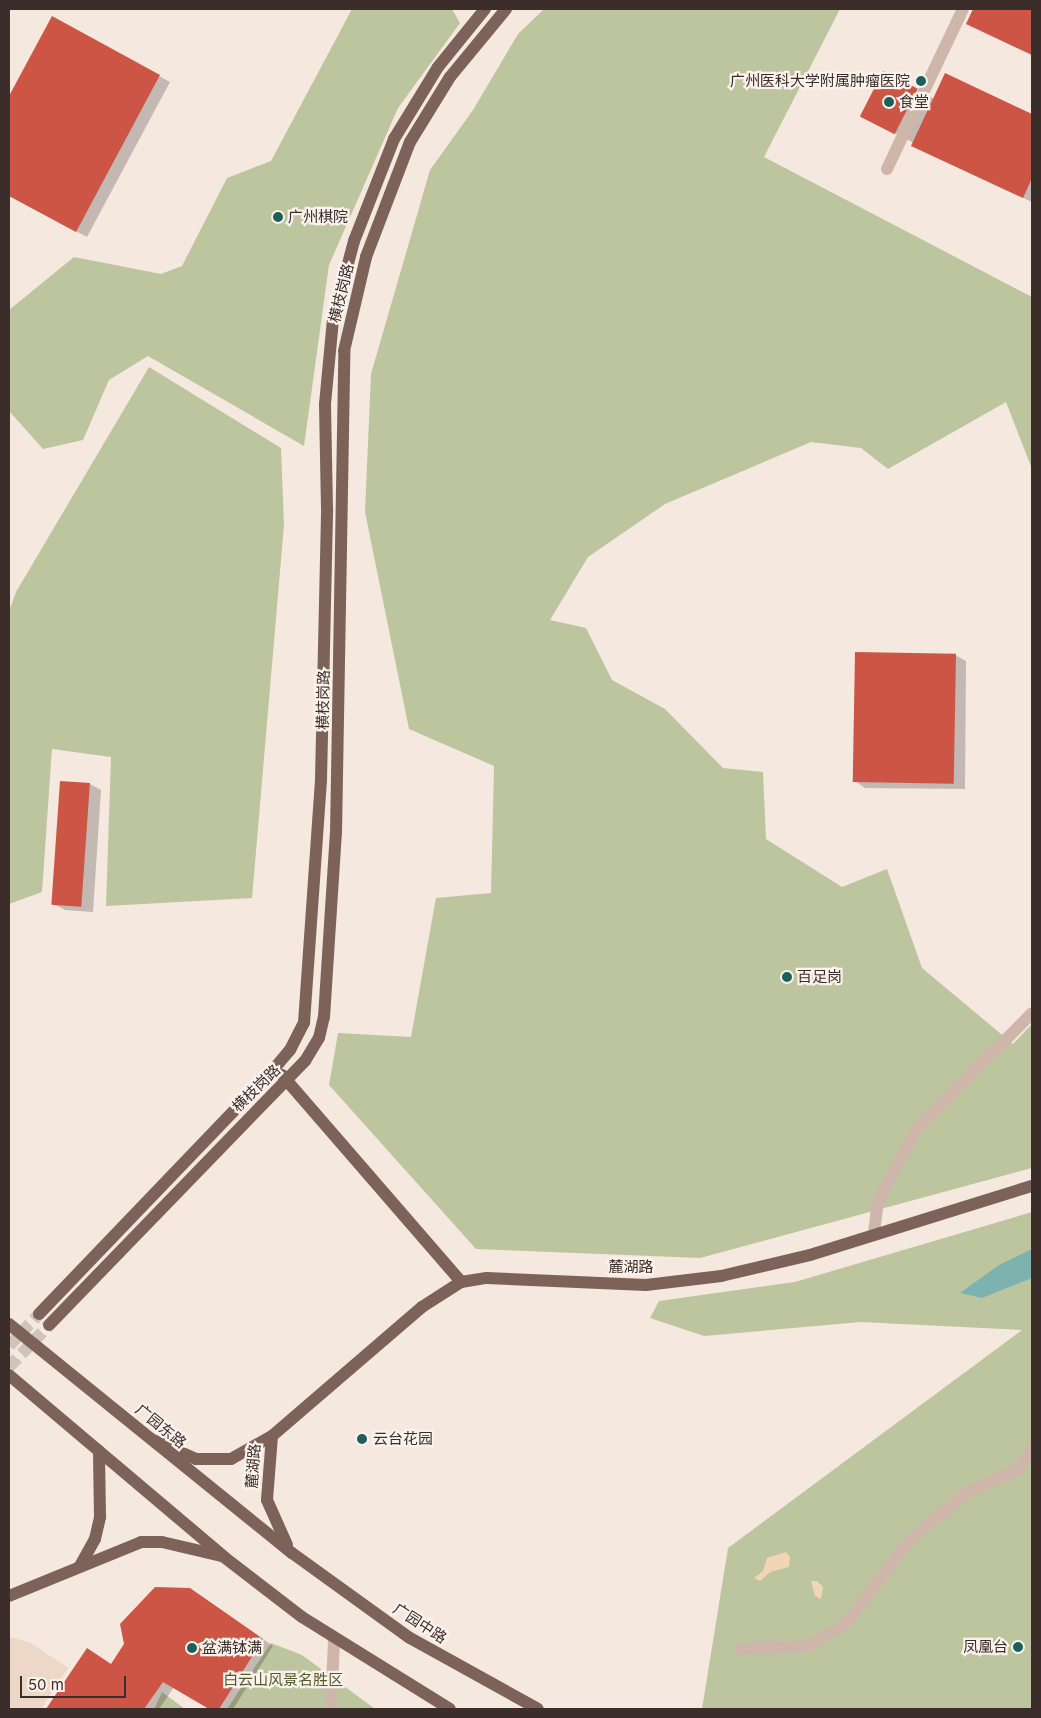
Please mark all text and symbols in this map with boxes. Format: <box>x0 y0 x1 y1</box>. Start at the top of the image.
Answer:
place label: 广州医科大学附属肿瘤医院 <box>730 72 910 90</box>
marker: 广州医科大学附属肿瘤医院 <box>914 74 928 88</box>
place label: 食堂 <box>899 93 929 111</box>
marker: 食堂 <box>883 96 895 108</box>
place label: 广州棋院 <box>288 208 348 226</box>
marker: 广州棋院 <box>272 211 284 223</box>
street label: 横枝岗路 <box>325 262 357 324</box>
street label: 横枝岗路 <box>313 670 333 730</box>
place label: 百足岗 <box>797 968 842 986</box>
marker: 百足岗 <box>781 971 793 983</box>
street label: 横枝岗路 <box>228 1061 284 1115</box>
street label: 麓湖路 <box>609 1258 653 1276</box>
street label: 广园东路 <box>132 1400 190 1452</box>
place label: 云台花园 <box>373 1430 433 1448</box>
marker: 云台花园 <box>355 1432 369 1446</box>
street label: 麓湖路 <box>242 1443 264 1489</box>
street label: 广园中路 <box>390 1599 450 1647</box>
place label: 凤凰台 <box>963 1638 1008 1656</box>
place label: 盆满钵满 <box>202 1639 262 1657</box>
marker: 凤凰台 <box>1012 1641 1024 1653</box>
marker: 盆满钵满 <box>186 1642 198 1654</box>
scale bar <box>22 1666 129 1698</box>
park label: 白云山风景名胜区 <box>223 1671 343 1689</box>
text: 50 m <box>28 1675 64 1694</box>

